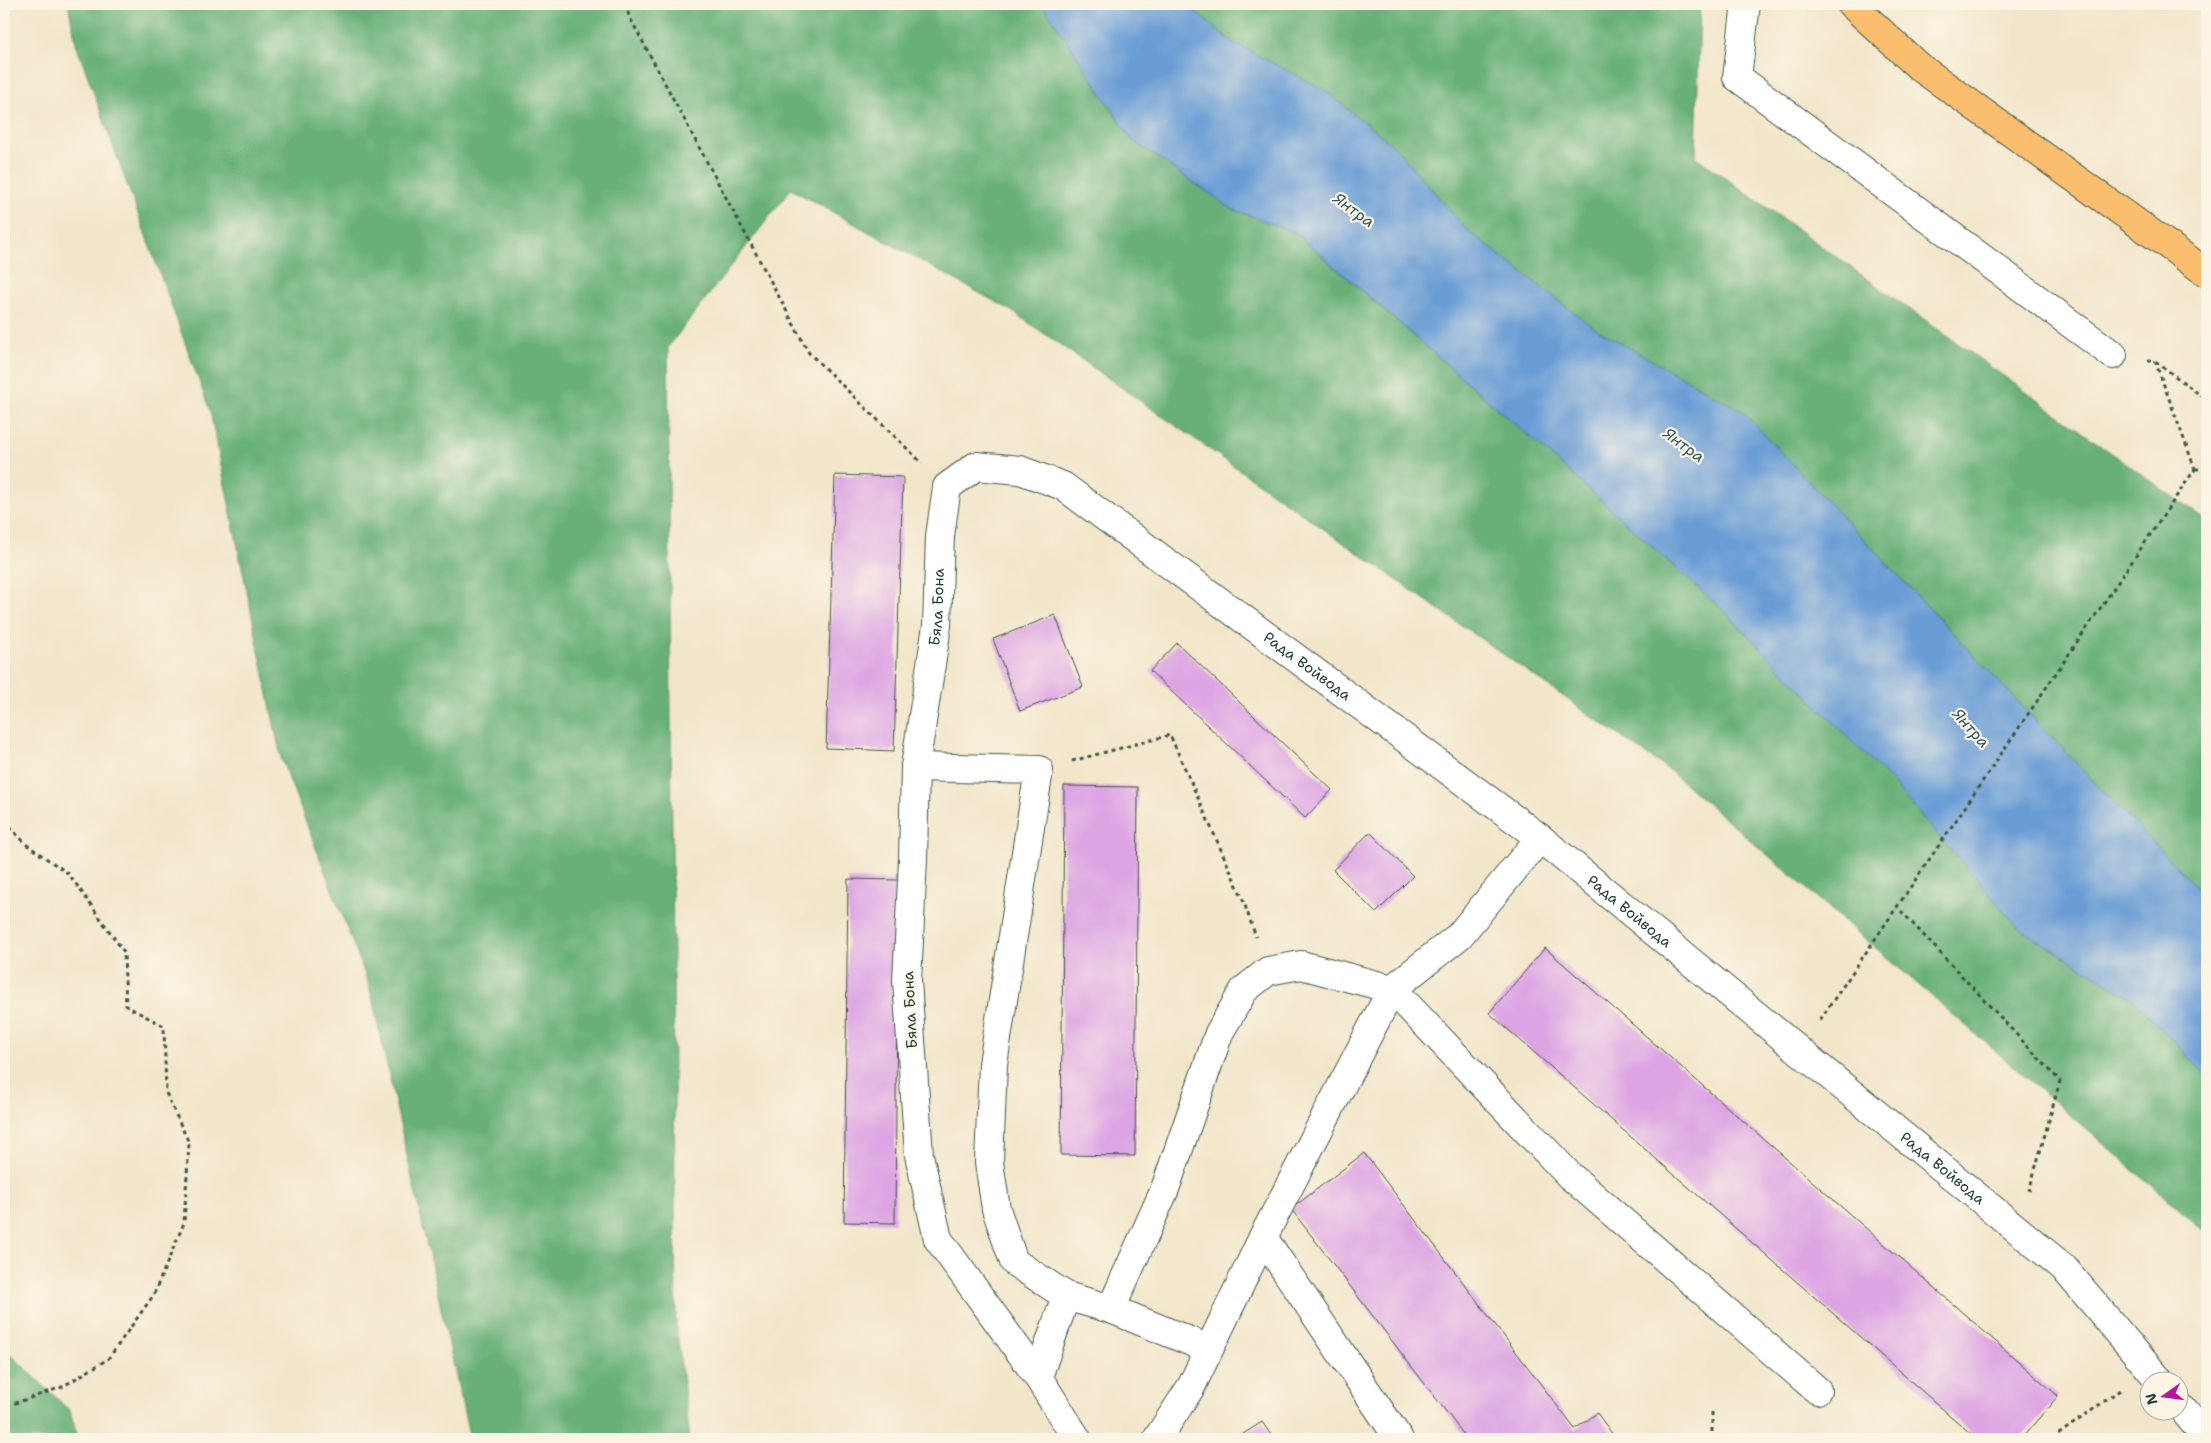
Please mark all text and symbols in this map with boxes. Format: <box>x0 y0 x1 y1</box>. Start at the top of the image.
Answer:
water label: Янтра <box>1328 187 1379 232</box>
water label: Янтра <box>1658 422 1709 467</box>
street label: Бяла Бона <box>924 567 949 647</box>
street label: Рада Войвода <box>1259 627 1356 706</box>
water label: Янтра <box>1947 703 1994 752</box>
street label: Рада Войвода <box>1583 871 1677 953</box>
street label: Бяла Бона <box>898 970 922 1049</box>
street label: Рада Войвода <box>1896 1127 1990 1209</box>
north arrow <box>2138 1370 2188 1420</box>
text: N <box>2141 1392 2161 1407</box>

